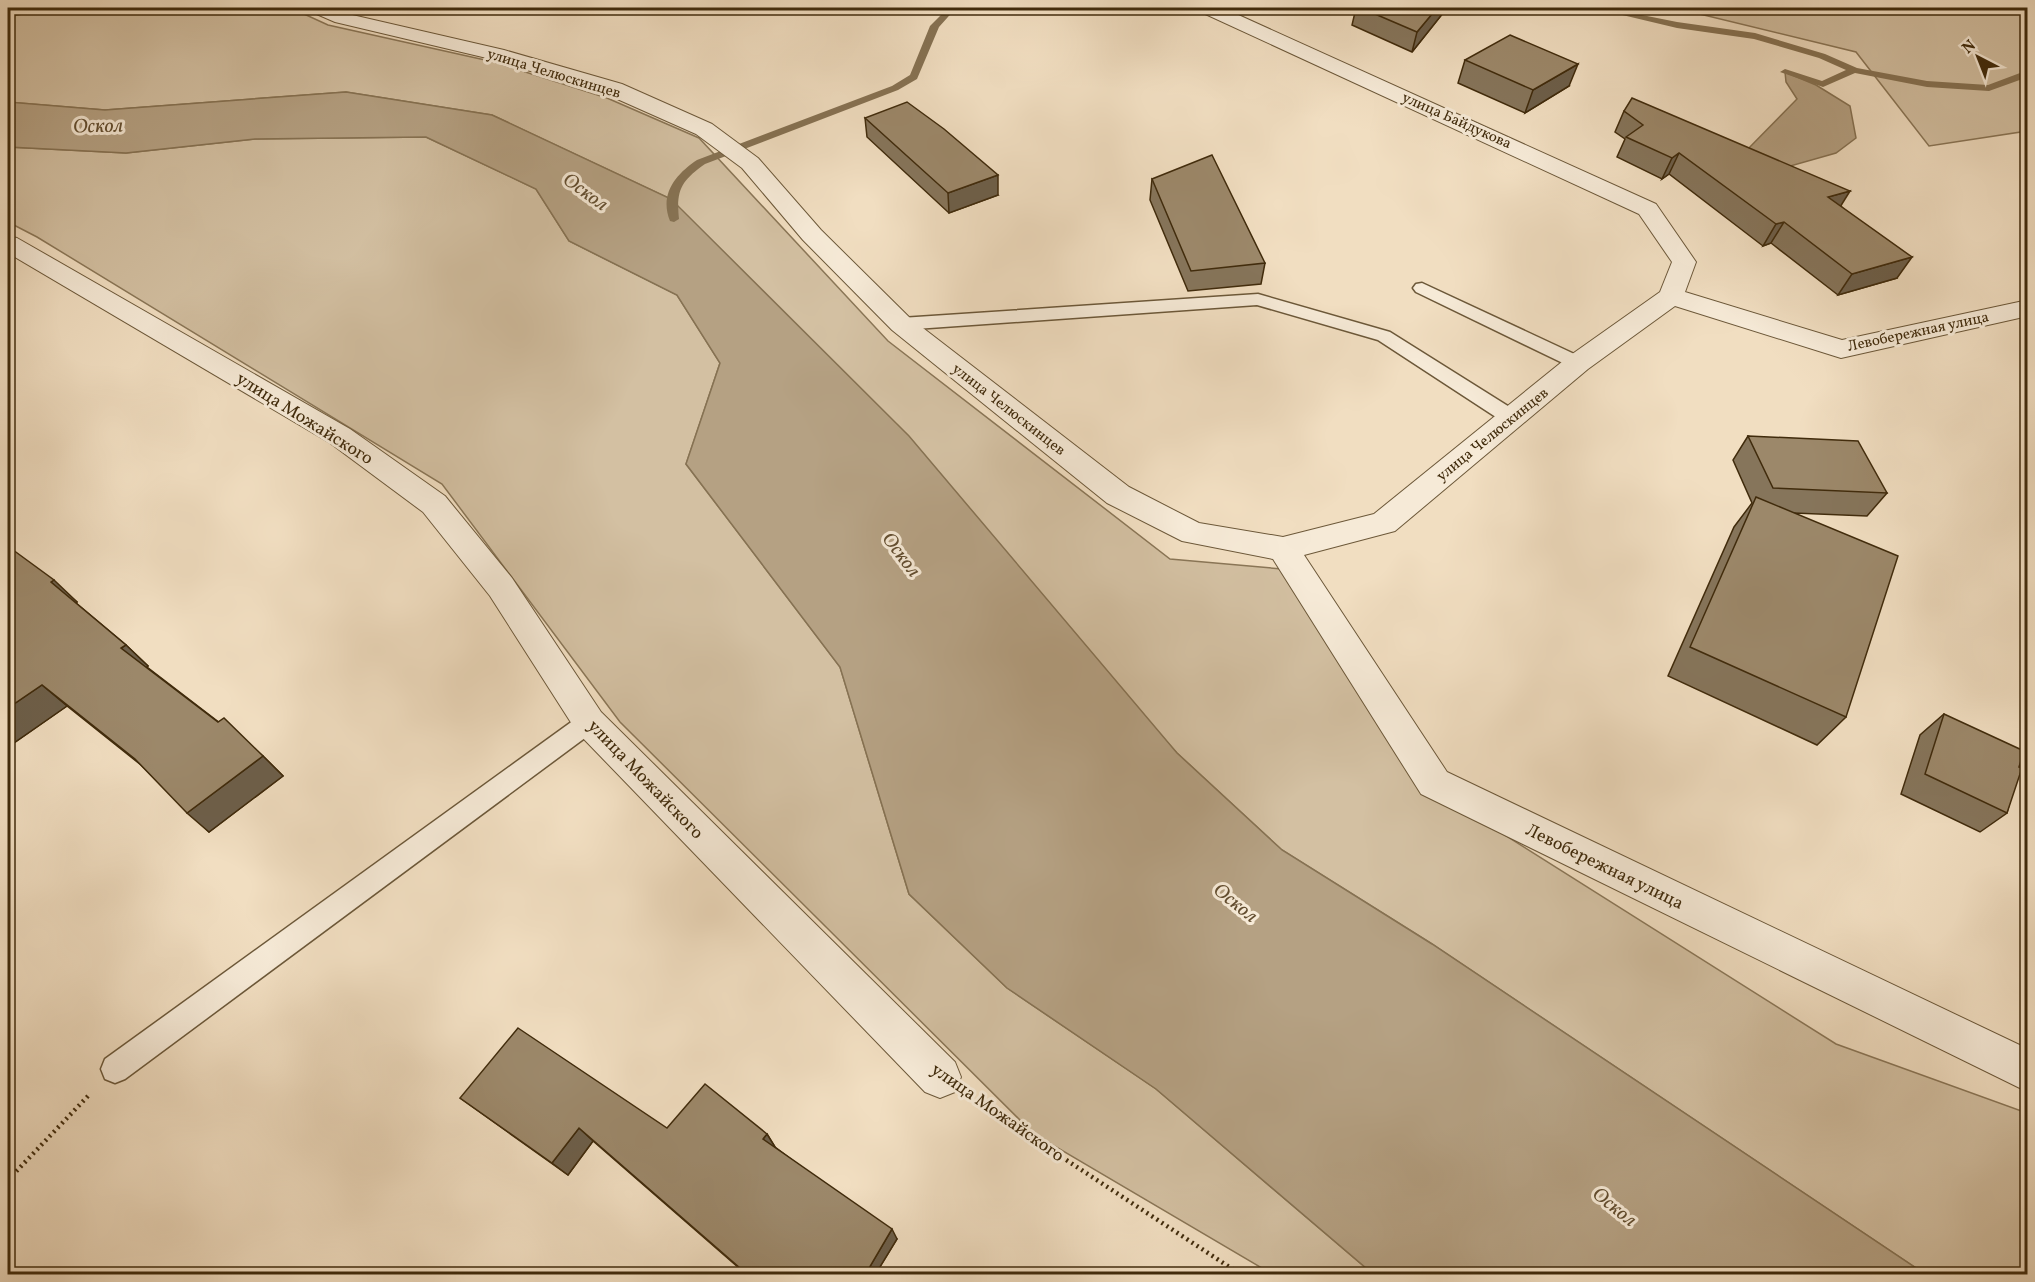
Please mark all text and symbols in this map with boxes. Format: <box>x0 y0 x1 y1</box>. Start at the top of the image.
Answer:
north arrow <box>1948 27 2008 87</box>
text: N <box>1958 35 1981 59</box>
street label: улица Челюскинцев <box>484 44 623 105</box>
street label: улица Байдукова <box>1398 88 1515 155</box>
water label: Оскол <box>73 113 123 141</box>
water label: Оскол <box>556 167 613 219</box>
street label: Левобережная улица <box>1846 307 1991 358</box>
street label: улица Челюскинцев <box>947 359 1069 461</box>
street label: улица Можайского <box>231 367 378 472</box>
street label: улица Челюскинцев <box>1432 383 1554 487</box>
water label: Оскол <box>874 527 927 584</box>
street label: улица Можайского <box>581 715 709 845</box>
street label: Левобережная улица <box>1521 818 1688 917</box>
water label: Оскол <box>1206 877 1263 930</box>
street label: улица Можайского <box>925 1058 1069 1169</box>
water label: Оскол <box>1585 1181 1642 1234</box>

